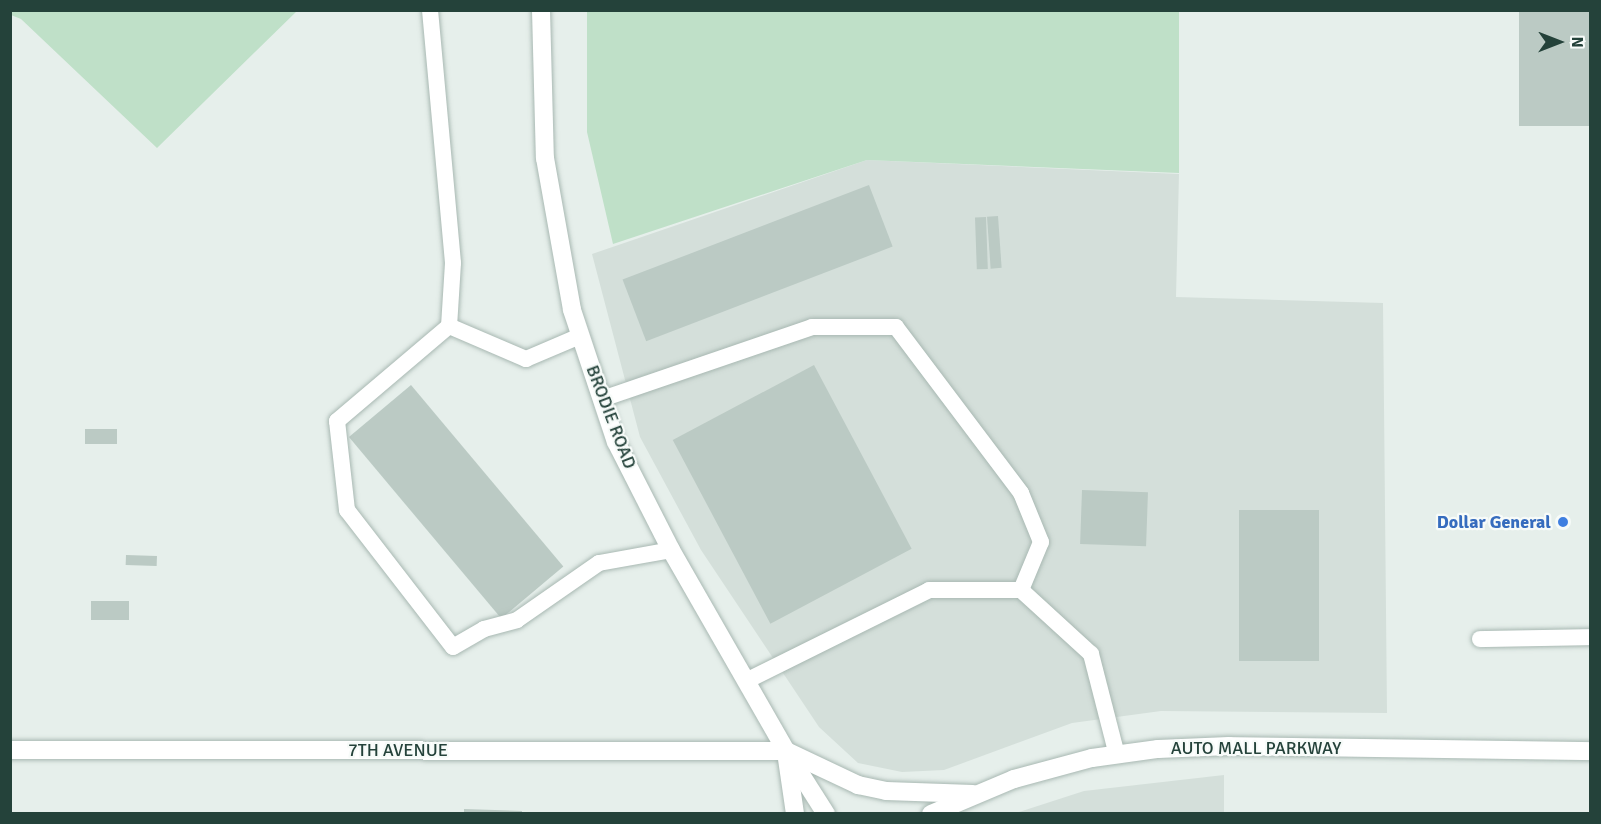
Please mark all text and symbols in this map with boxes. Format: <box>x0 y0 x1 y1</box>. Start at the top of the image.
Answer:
north arrow <box>1529 12 1589 72</box>
text: N <box>1567 36 1587 48</box>
street label: BRODIE ROAD <box>581 362 641 472</box>
place label: Dollar General <box>1437 511 1551 533</box>
marker: Dollar General <box>1556 515 1570 529</box>
street label: AUTO MALL PARKWAY <box>1171 737 1341 759</box>
street label: 7TH AVENUE <box>348 739 448 761</box>

